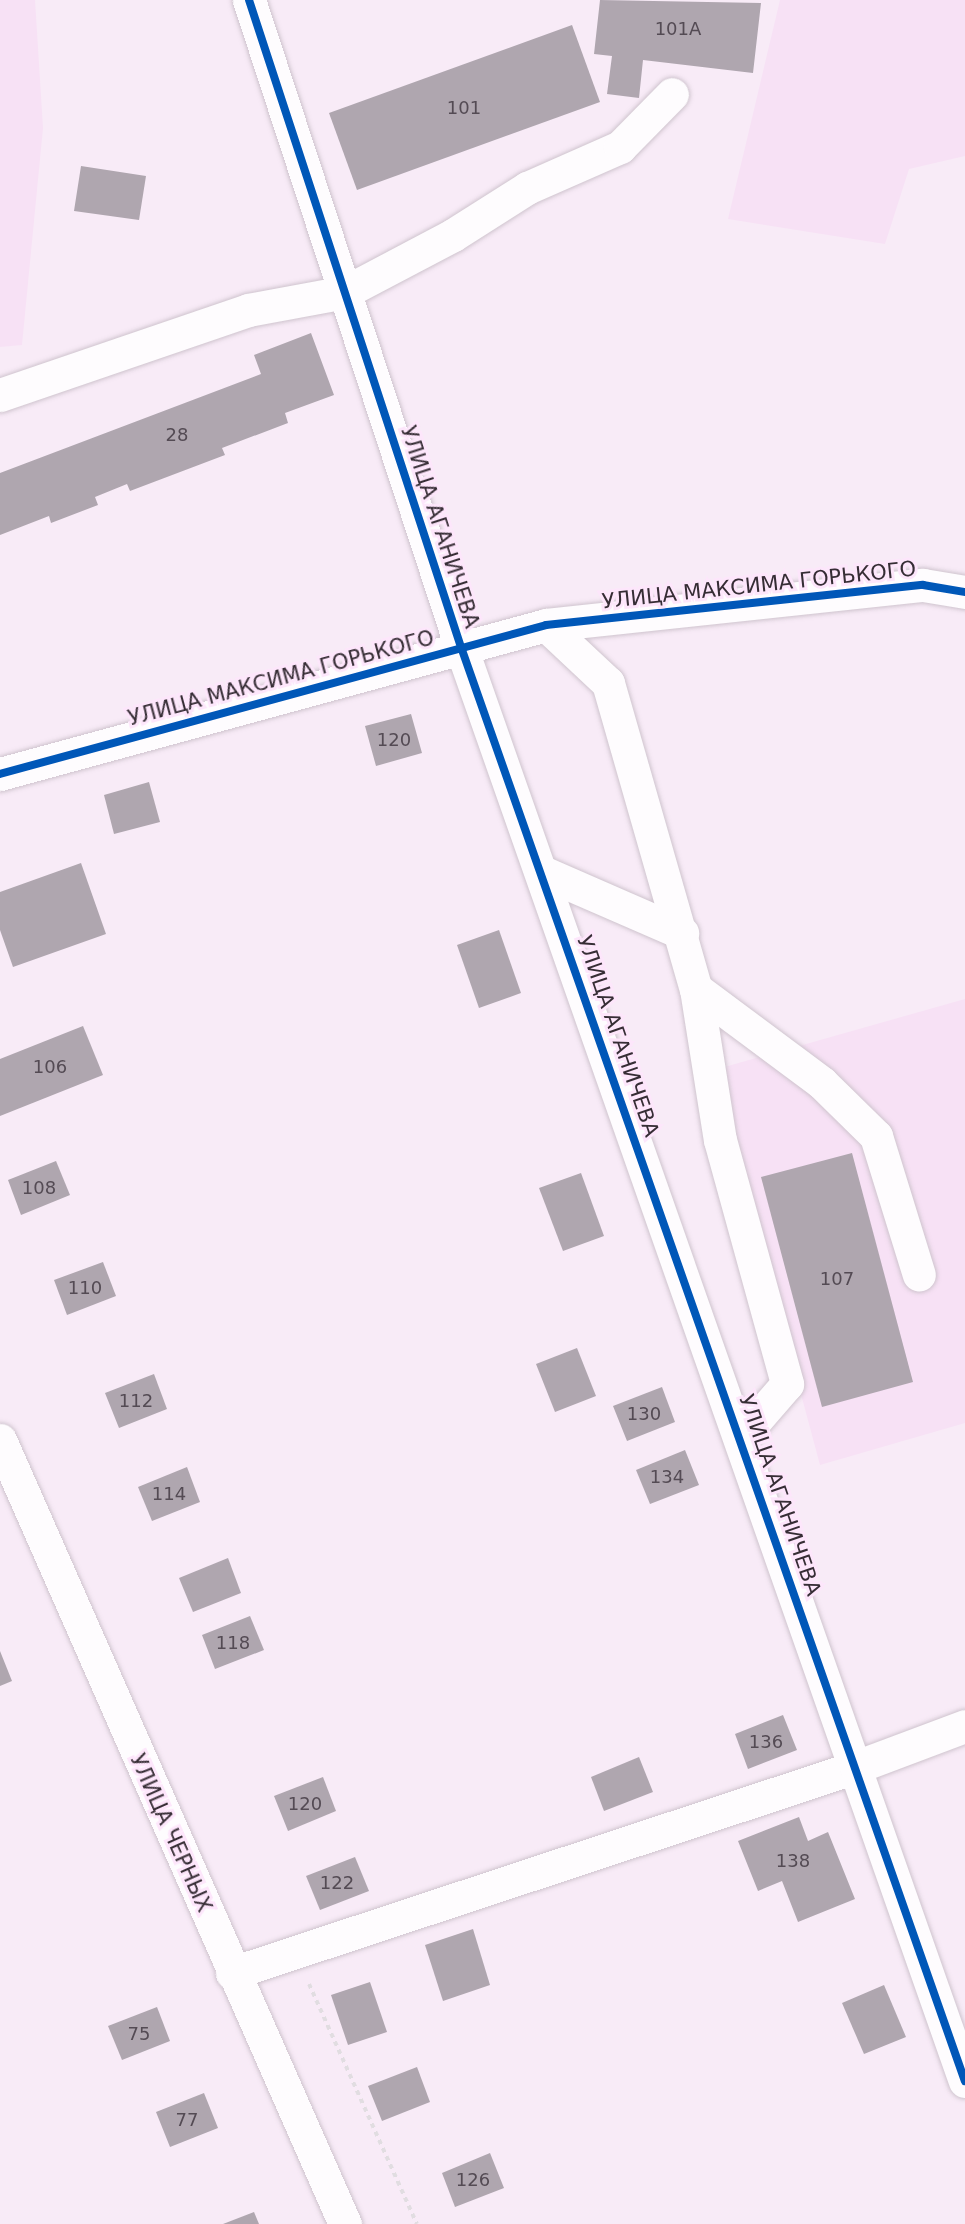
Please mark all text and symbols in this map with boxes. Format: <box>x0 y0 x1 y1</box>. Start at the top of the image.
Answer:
house number: 101А <box>655 18 701 40</box>
house number: 101 <box>447 97 481 119</box>
street label: УЛИЦА АГАНИЧЕВА <box>395 423 485 631</box>
house number: 28 <box>166 424 188 446</box>
street label: УЛИЦА МАКСИМА ГОРЬКОГО <box>601 556 917 614</box>
street label: УЛИЦА МАКСИМА ГОРЬКОГО <box>125 625 437 731</box>
house number: 120 <box>377 729 411 751</box>
street label: УЛИЦА АГАНИЧЕВА <box>572 932 664 1140</box>
house number: 106 <box>33 1056 67 1078</box>
house number: 108 <box>22 1177 56 1199</box>
house number: 107 <box>820 1268 854 1290</box>
house number: 110 <box>68 1277 102 1299</box>
house number: 112 <box>119 1390 153 1412</box>
street label: УЛИЦА АГАНИЧЕВА <box>734 1391 826 1599</box>
house number: 130 <box>627 1403 661 1425</box>
house number: 134 <box>650 1466 684 1488</box>
house number: 114 <box>152 1483 186 1505</box>
house number: 118 <box>216 1632 250 1654</box>
house number: 136 <box>749 1731 783 1753</box>
street label: УЛИЦА ЧЕРНЫХ <box>125 1750 217 1916</box>
house number: 120 <box>288 1793 322 1815</box>
house number: 138 <box>776 1850 810 1872</box>
house number: 122 <box>320 1872 354 1894</box>
house number: 75 <box>128 2023 150 2045</box>
house number: 77 <box>176 2109 198 2131</box>
house number: 126 <box>456 2169 490 2191</box>

